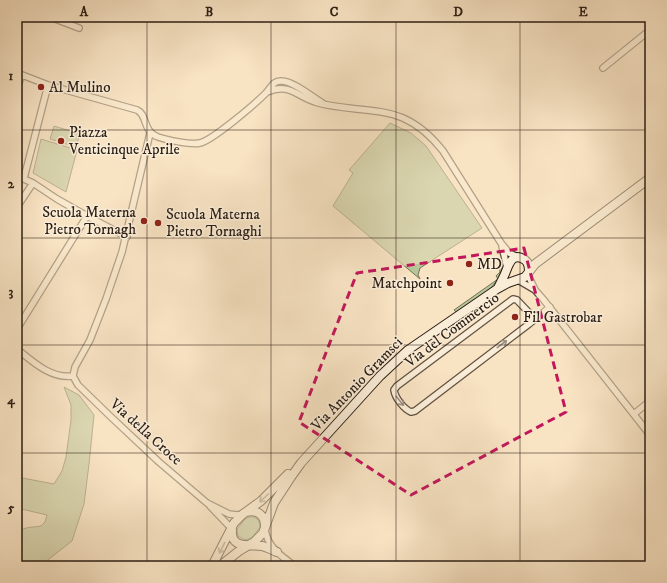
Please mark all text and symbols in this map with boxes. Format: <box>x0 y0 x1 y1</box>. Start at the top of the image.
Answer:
text: A <box>79 4 89 20</box>
text: B <box>205 4 213 20</box>
text: C <box>330 4 339 20</box>
text: D <box>453 4 463 20</box>
text: E <box>578 4 588 20</box>
text: 1 <box>9 68 14 84</box>
place label: Al Mulino <box>49 78 110 97</box>
marker: Al Mulino <box>36 82 46 92</box>
place label: Piazza Venticinque Aprile <box>68 123 180 159</box>
marker: Piazza Venticinque Aprile <box>56 136 66 146</box>
text: 2 <box>8 176 15 192</box>
place label: Scuola Materna Pietro Tornagh <box>42 203 137 239</box>
place label: Scuola Materna Pietro Tornaghi <box>166 205 262 241</box>
marker: Scuola Materna Pietro Tornagh <box>139 216 149 226</box>
marker: Scuola Materna Pietro Tornaghi <box>153 218 163 228</box>
place label: MD <box>477 255 502 274</box>
marker: MD <box>464 259 474 269</box>
place label: Matchpoint <box>372 274 442 293</box>
marker: Matchpoint <box>445 278 455 288</box>
text: 3 <box>9 284 14 300</box>
street label: Via del Commercio <box>400 288 503 372</box>
place label: Fil Gastrobar <box>523 308 603 327</box>
marker: Fil Gastrobar <box>510 312 520 322</box>
street label: Via Antonio Gramsci <box>307 333 407 436</box>
one-way arrow <box>497 340 508 348</box>
text: 4 <box>6 392 15 409</box>
street label: Via della Croce <box>105 394 186 469</box>
one-way arrow <box>395 396 404 407</box>
one-way arrow <box>259 494 269 503</box>
text: 5 <box>7 500 15 516</box>
one-way arrow <box>218 541 226 553</box>

